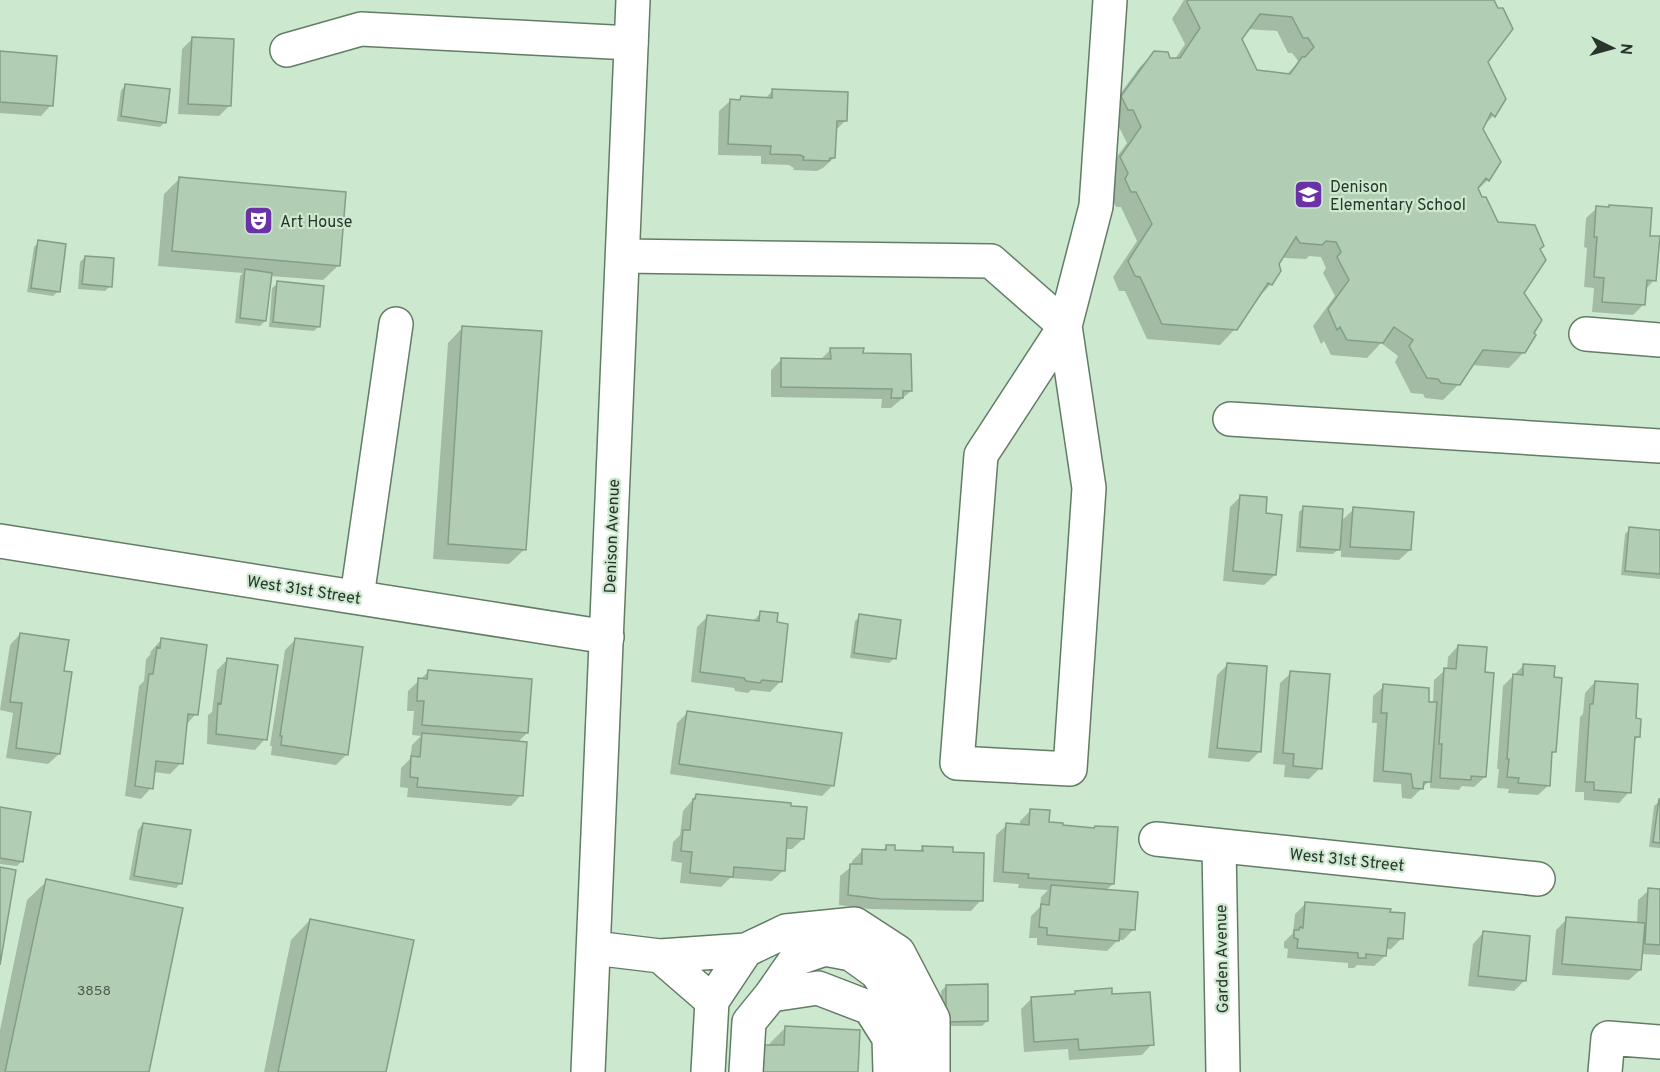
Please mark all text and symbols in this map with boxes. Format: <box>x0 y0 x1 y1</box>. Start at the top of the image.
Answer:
north arrow <box>1582 18 1642 78</box>
text: N <box>1614 43 1635 56</box>
place label: Denison Elementary School <box>1330 178 1466 216</box>
school or university icon: Denison Elementary School <box>1293 179 1325 211</box>
theatre icon: Art House <box>243 205 275 237</box>
place label: Art House <box>280 213 352 233</box>
street label: Denison Avenue <box>601 479 625 594</box>
street label: West 31st Street <box>245 572 362 610</box>
street label: West 31st Street <box>1288 845 1405 877</box>
street label: Garden Avenue <box>1212 904 1234 1014</box>
house number: 3858 <box>77 983 111 1000</box>

